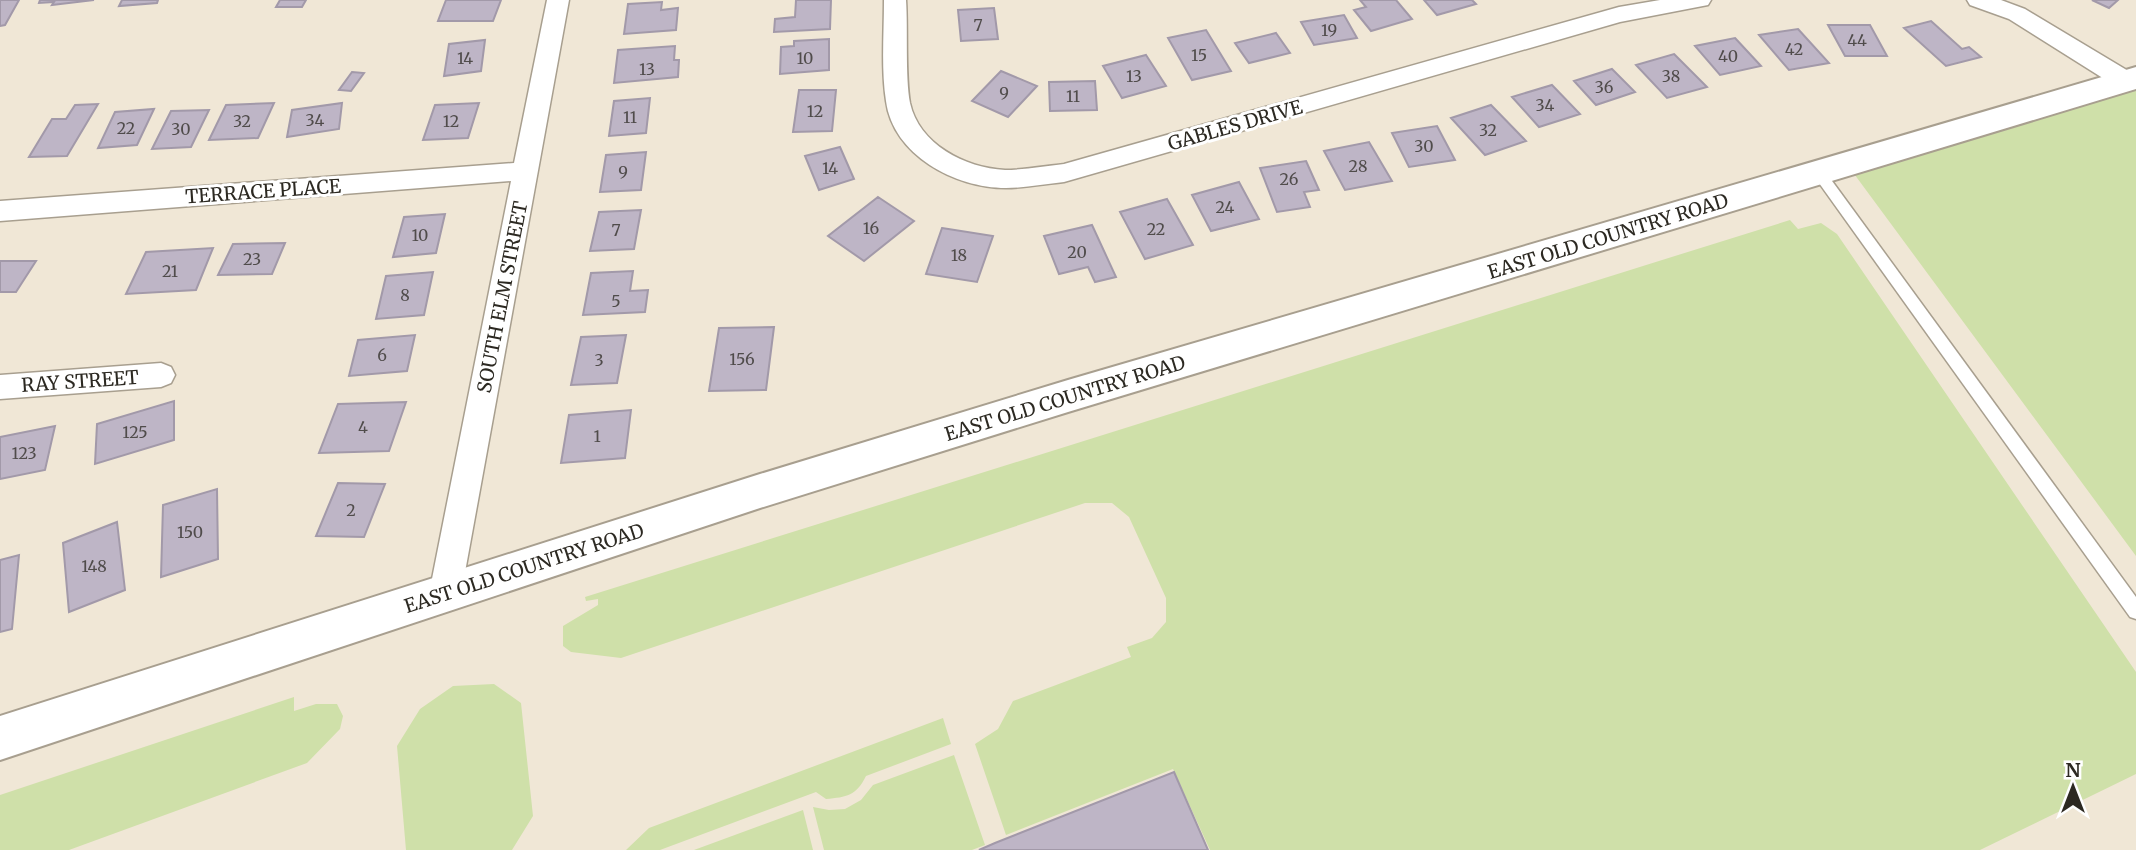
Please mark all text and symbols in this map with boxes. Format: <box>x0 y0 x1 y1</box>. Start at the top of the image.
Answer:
house number: 7 <box>973 15 983 35</box>
house number: 19 <box>1321 20 1337 40</box>
house number: 44 <box>1847 30 1867 50</box>
house number: 42 <box>1785 39 1803 59</box>
house number: 15 <box>1191 45 1207 65</box>
house number: 40 <box>1718 46 1738 66</box>
house number: 14 <box>457 48 473 68</box>
house number: 10 <box>797 48 813 68</box>
house number: 13 <box>639 59 655 79</box>
house number: 13 <box>1126 66 1142 86</box>
house number: 38 <box>1662 66 1680 86</box>
house number: 36 <box>1595 77 1614 97</box>
house number: 9 <box>999 83 1009 103</box>
house number: 11 <box>1066 86 1080 106</box>
street label: GABLES DRIVE <box>1165 94 1305 156</box>
house number: 34 <box>1536 95 1555 115</box>
house number: 12 <box>807 101 823 121</box>
house number: 11 <box>623 107 637 127</box>
house number: 34 <box>306 110 325 130</box>
house number: 32 <box>233 111 251 131</box>
house number: 12 <box>443 111 459 131</box>
house number: 22 <box>117 118 135 138</box>
house number: 30 <box>171 119 191 139</box>
house number: 32 <box>1479 120 1497 140</box>
house number: 30 <box>1414 136 1434 156</box>
house number: 28 <box>1349 156 1367 176</box>
house number: 14 <box>822 158 838 178</box>
house number: 9 <box>618 162 628 182</box>
house number: 26 <box>1280 169 1299 189</box>
street label: TERRACE PLACE <box>184 174 342 208</box>
street label: EAST OLD COUNTRY ROAD <box>1485 188 1731 284</box>
house number: 24 <box>1216 197 1235 217</box>
street label: SOUTH ELM STREET <box>472 199 532 395</box>
house number: 16 <box>863 218 879 238</box>
house number: 22 <box>1147 219 1165 239</box>
house number: 7 <box>611 220 621 240</box>
house number: 10 <box>412 225 428 245</box>
house number: 20 <box>1067 242 1087 262</box>
house number: 18 <box>951 245 967 265</box>
house number: 23 <box>243 249 261 269</box>
house number: 21 <box>162 261 178 281</box>
house number: 8 <box>400 285 410 305</box>
house number: 5 <box>611 291 621 311</box>
house number: 6 <box>377 345 387 365</box>
house number: 156 <box>729 349 755 369</box>
house number: 3 <box>594 350 604 370</box>
street label: EAST OLD COUNTRY ROAD <box>942 350 1188 446</box>
street label: RAY STREET <box>21 365 139 397</box>
house number: 4 <box>358 417 368 437</box>
house number: 125 <box>122 422 148 442</box>
house number: 1 <box>593 426 601 446</box>
house number: 123 <box>11 443 37 463</box>
house number: 2 <box>346 500 356 520</box>
street label: EAST OLD COUNTRY ROAD <box>401 518 647 618</box>
house number: 150 <box>177 522 203 542</box>
house number: 148 <box>81 556 107 576</box>
north arrow <box>2038 752 2108 822</box>
text: N <box>2065 758 2081 782</box>

